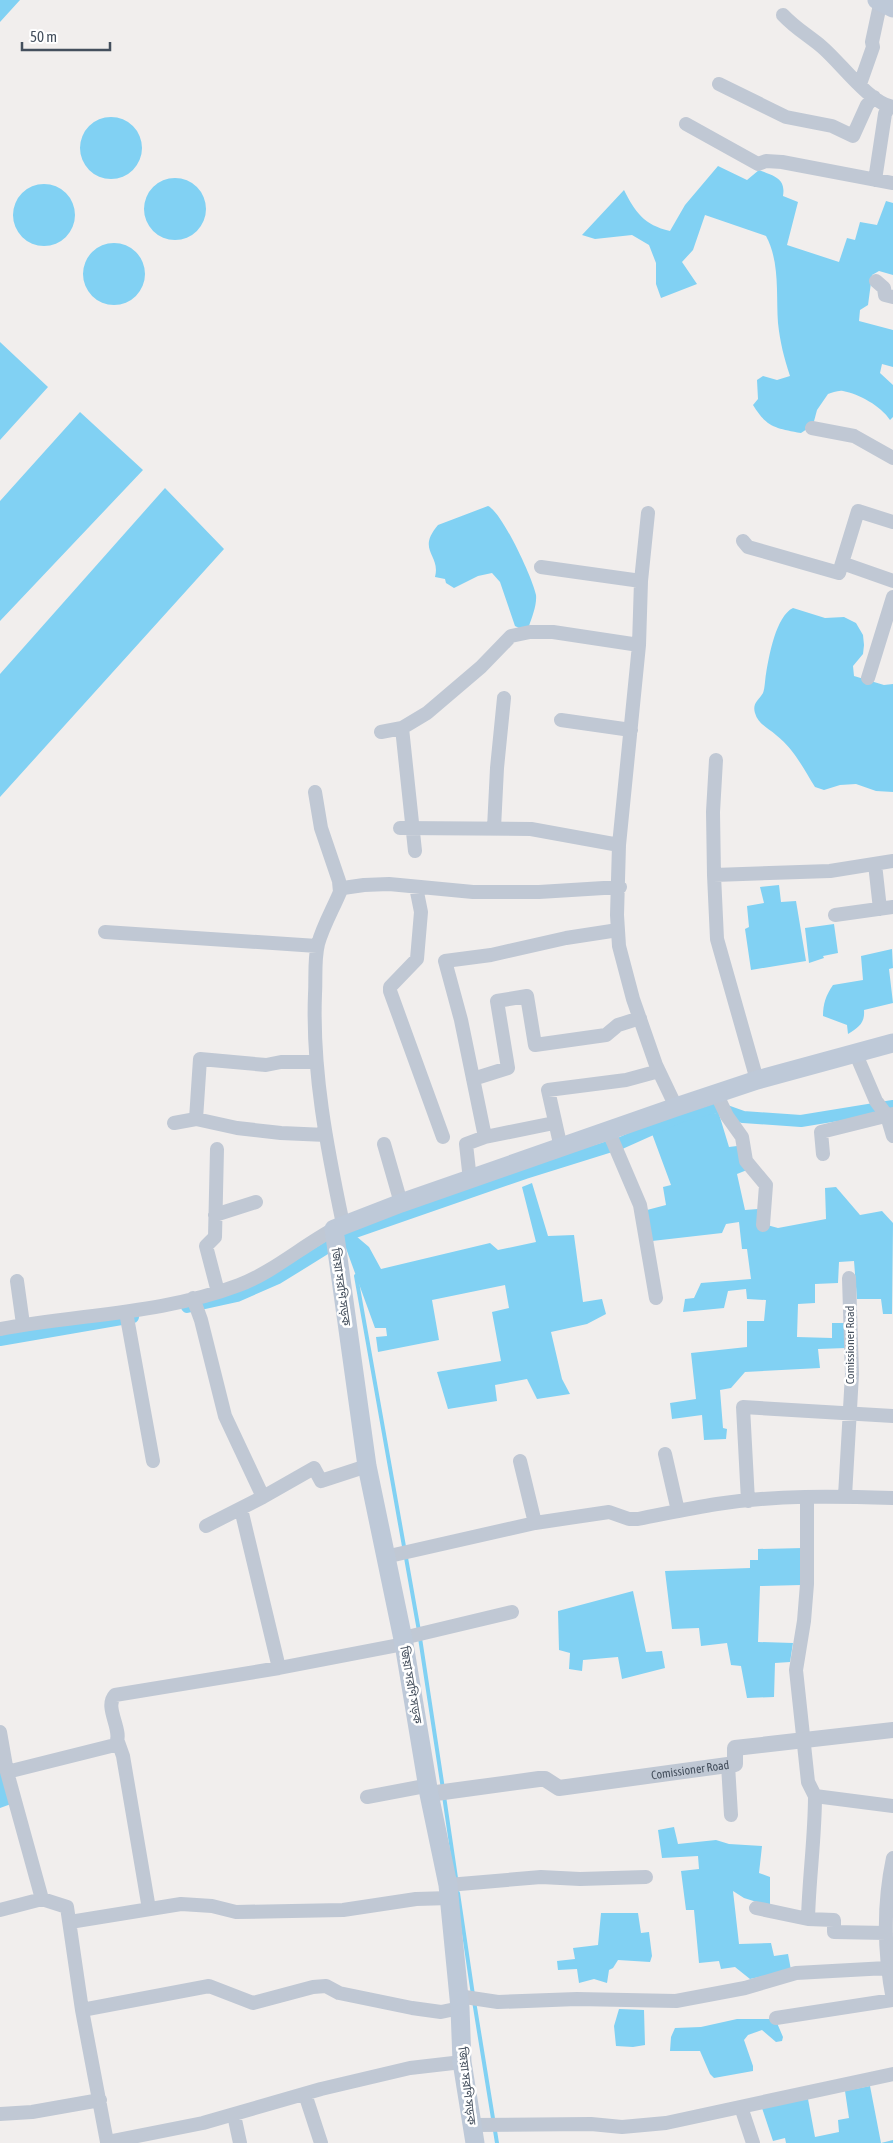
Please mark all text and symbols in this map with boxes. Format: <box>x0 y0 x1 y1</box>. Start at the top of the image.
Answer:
scale bar <box>22 20 110 52</box>
text: 50 m <box>30 28 57 45</box>
street label: জিয়া সরণি সড়ক <box>328 1246 354 1327</box>
street label: Comissioner Road <box>843 1306 857 1384</box>
street label: জিয়া সরণি সড়ক <box>397 1644 426 1725</box>
street label: Comissioner Road <box>650 1758 730 1782</box>
street label: জিয়া সরণি সড়ক <box>455 2045 480 2126</box>

